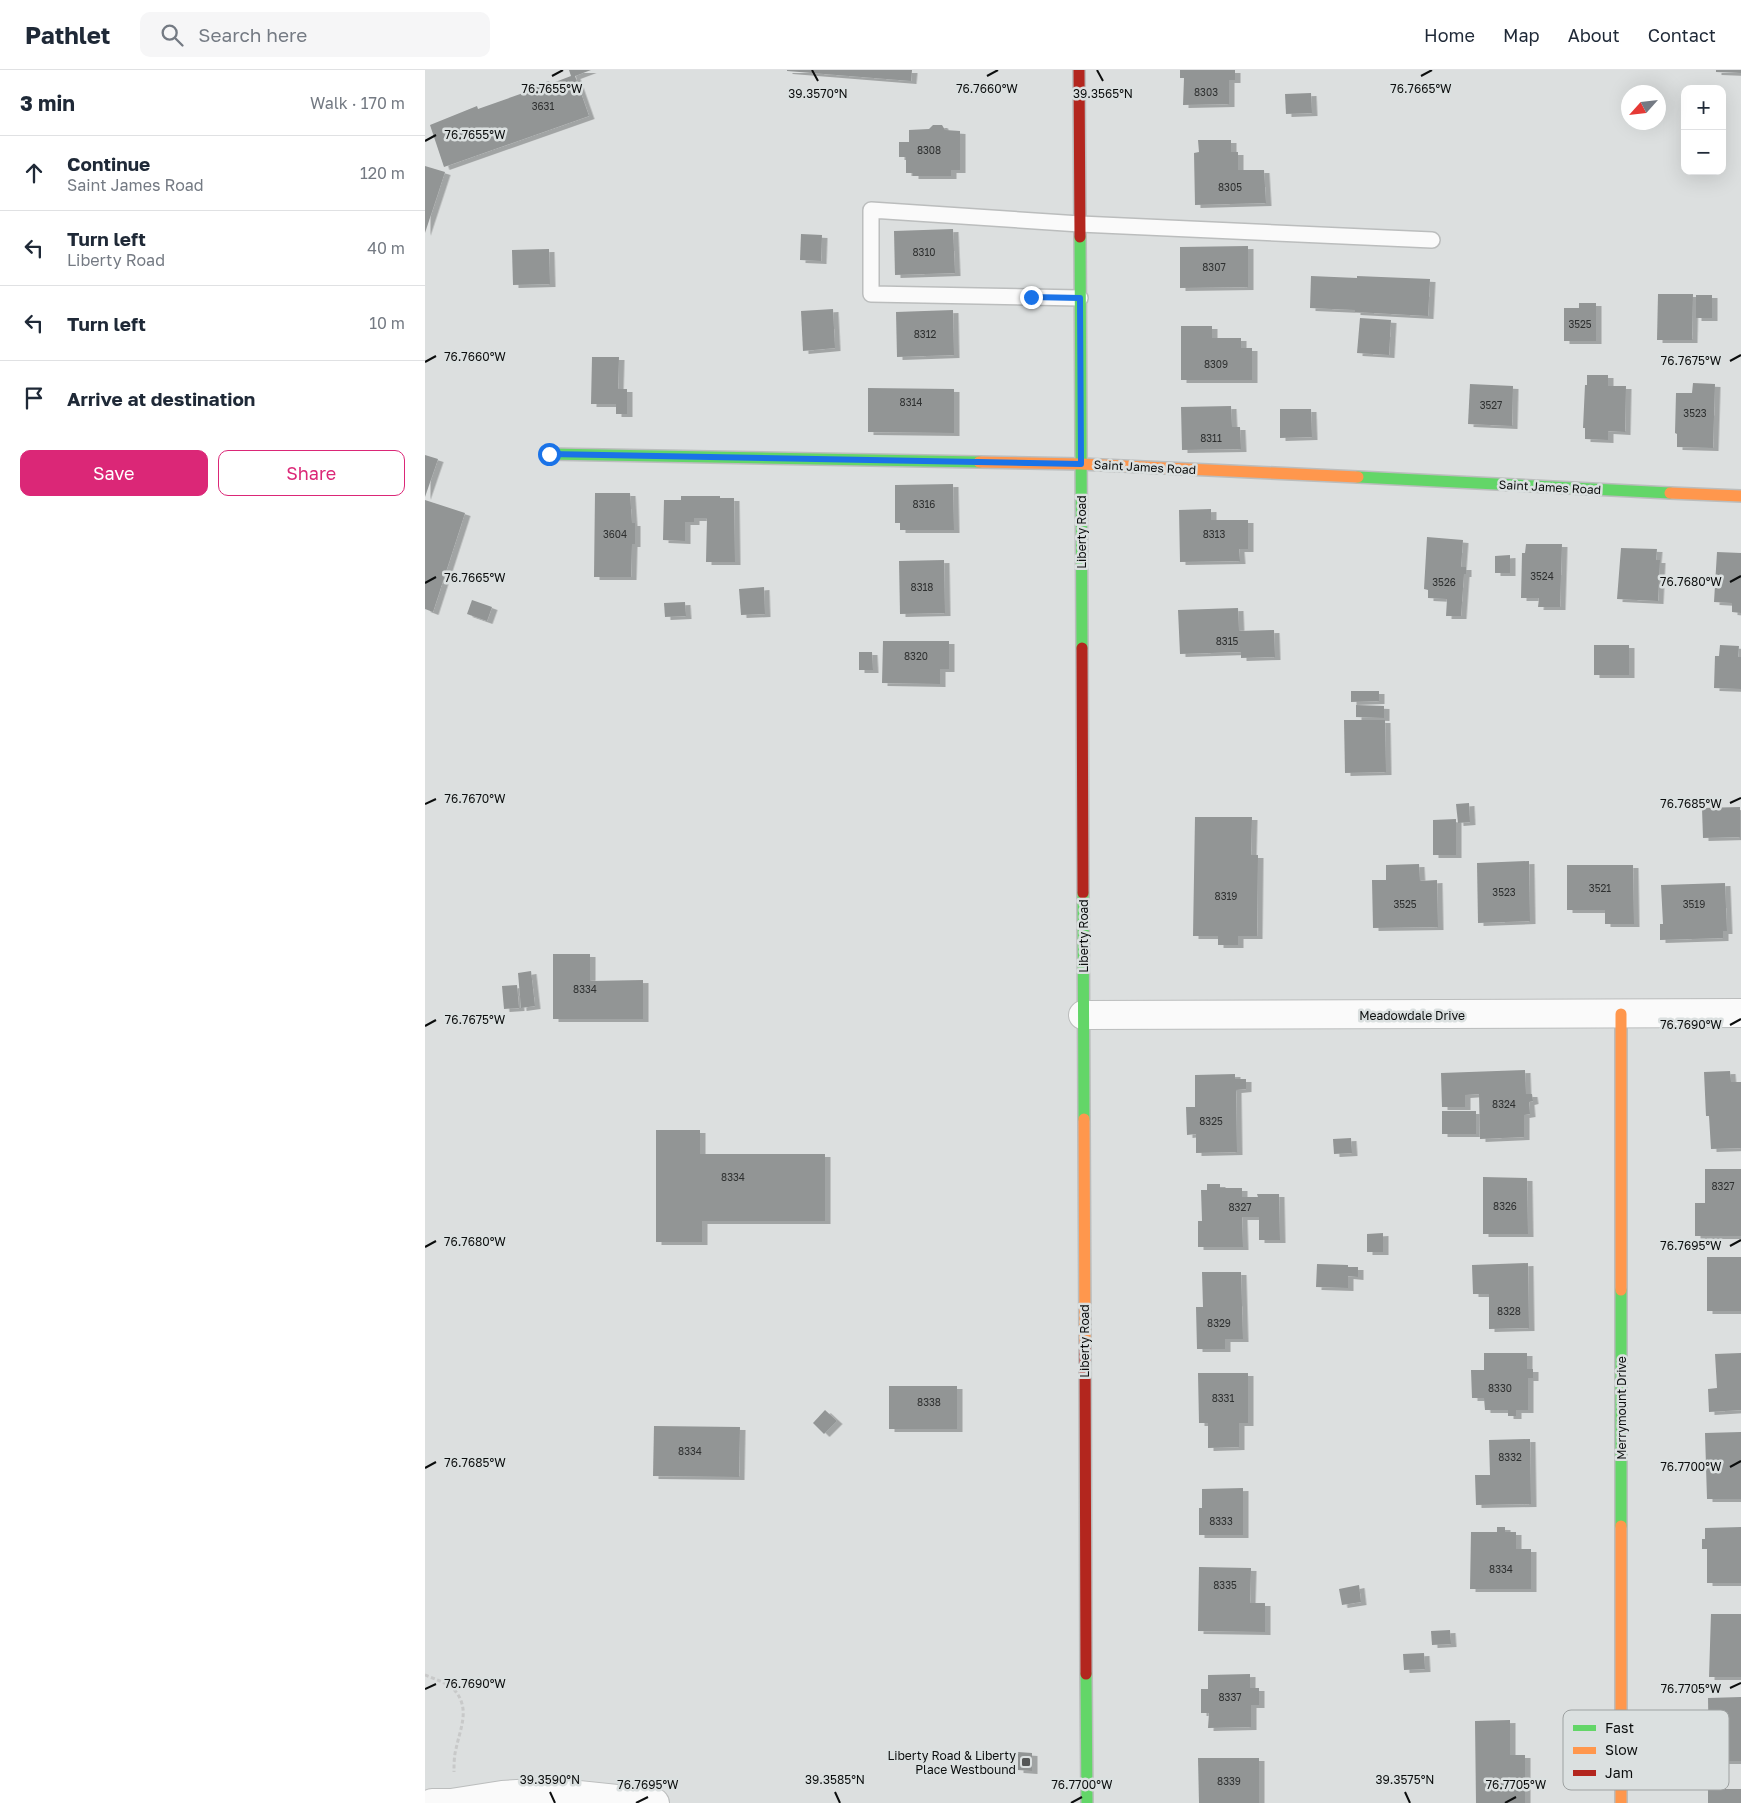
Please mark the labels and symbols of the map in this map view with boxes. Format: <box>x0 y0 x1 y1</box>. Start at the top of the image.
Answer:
text: 76.7655°W <box>522 81 583 96</box>
text: 76.7660°W <box>956 81 1018 96</box>
text: 76.7665°W <box>1390 81 1452 96</box>
north arrow <box>1621 85 1666 130</box>
text: 39.3570°N <box>788 86 848 101</box>
text: 39.3565°N <box>1073 86 1133 101</box>
house number: 8303 <box>1194 86 1218 98</box>
house number: 3631 <box>532 100 554 112</box>
text: 76.7655°W <box>445 127 506 142</box>
house number: 8308 <box>917 144 941 156</box>
house number: 8305 <box>1218 181 1242 193</box>
house number: 8310 <box>913 246 936 258</box>
house number: 8307 <box>1202 261 1226 273</box>
route end <box>1020 286 1043 309</box>
house number: 3525 <box>1568 318 1592 330</box>
house number: 8312 <box>914 328 936 340</box>
text: 76.7660°W <box>444 349 506 364</box>
text: 76.7675°W <box>1661 353 1722 368</box>
house number: 8309 <box>1204 358 1228 370</box>
house number: 8314 <box>900 396 922 408</box>
house number: 3527 <box>1480 399 1502 411</box>
house number: 3523 <box>1683 407 1707 419</box>
house number: 8311 <box>1200 432 1222 444</box>
route start <box>538 443 561 466</box>
street label: Saint James Road <box>1093 457 1197 477</box>
street label: Saint James Road <box>1498 477 1602 497</box>
street label: Liberty Road <box>1074 495 1089 569</box>
house number: 8316 <box>913 498 935 510</box>
house number: 3604 <box>603 528 627 540</box>
house number: 8313 <box>1203 528 1225 540</box>
text: 76.7665°W <box>444 570 506 585</box>
house number: 3524 <box>1530 570 1554 582</box>
text: 76.7680°W <box>1660 574 1722 589</box>
house number: 3526 <box>1432 576 1456 588</box>
house number: 8318 <box>911 581 933 593</box>
house number: 8315 <box>1216 635 1238 647</box>
house number: 8320 <box>904 650 928 662</box>
text: 76.7670°W <box>445 791 506 806</box>
text: 76.7685°W <box>1660 796 1722 811</box>
house number: 3521 <box>1589 882 1611 894</box>
house number: 3523 <box>1492 886 1516 898</box>
house number: 8319 <box>1215 890 1237 902</box>
house number: 3525 <box>1393 898 1417 910</box>
house number: 3519 <box>1683 898 1705 910</box>
street label: Liberty Road <box>1076 899 1091 973</box>
house number: 8334 <box>573 983 597 995</box>
street label: Meadowdale Drive <box>1359 1008 1465 1023</box>
text: 76.7675°W <box>445 1012 506 1027</box>
text: 76.7690°W <box>1660 1017 1722 1032</box>
house number: 8324 <box>1492 1098 1516 1110</box>
house number: 8325 <box>1199 1115 1223 1127</box>
house number: 8334 <box>721 1171 745 1183</box>
house number: 8327 <box>1711 1180 1735 1192</box>
house number: 8326 <box>1493 1200 1517 1212</box>
house number: 8327 <box>1228 1201 1252 1213</box>
text: 76.7680°W <box>444 1234 506 1249</box>
text: 76.7695°W <box>1660 1238 1722 1253</box>
street label: Liberty Road <box>1077 1304 1092 1378</box>
house number: 8328 <box>1497 1305 1521 1317</box>
house number: 8329 <box>1207 1317 1231 1329</box>
street label: Merrymount Drive <box>1614 1356 1629 1460</box>
house number: 8330 <box>1488 1382 1512 1394</box>
house number: 8331 <box>1212 1392 1234 1404</box>
house number: 8338 <box>917 1396 941 1408</box>
house number: 8334 <box>678 1445 702 1457</box>
house number: 8332 <box>1498 1451 1522 1463</box>
text: 76.7685°W <box>444 1455 506 1470</box>
text: 76.7700°W <box>1660 1459 1722 1474</box>
house number: 8333 <box>1209 1515 1233 1527</box>
house number: 8334 <box>1489 1563 1513 1575</box>
house number: 8335 <box>1213 1579 1237 1591</box>
text: 76.7690°W <box>444 1676 506 1691</box>
text: 76.7705°W <box>1661 1681 1722 1696</box>
house number: 8337 <box>1218 1691 1242 1703</box>
legend <box>1563 1710 1729 1790</box>
text: Fast <box>1605 1719 1634 1736</box>
text: Slow <box>1605 1741 1638 1758</box>
place label: Liberty Road & Liberty Place Westbound <box>887 1748 1016 1777</box>
marker: Liberty Road & Liberty Place Westbound <box>1020 1756 1032 1768</box>
text: Jam <box>1605 1764 1633 1781</box>
text: 39.3590°N <box>520 1772 580 1787</box>
text: 39.3585°N <box>805 1772 865 1787</box>
text: 39.3575°N <box>1376 1772 1434 1787</box>
house number: 8339 <box>1217 1775 1241 1787</box>
text: 76.7695°W <box>617 1777 679 1792</box>
text: 76.7700°W <box>1051 1777 1113 1792</box>
text: 76.7705°W <box>1486 1777 1547 1792</box>

